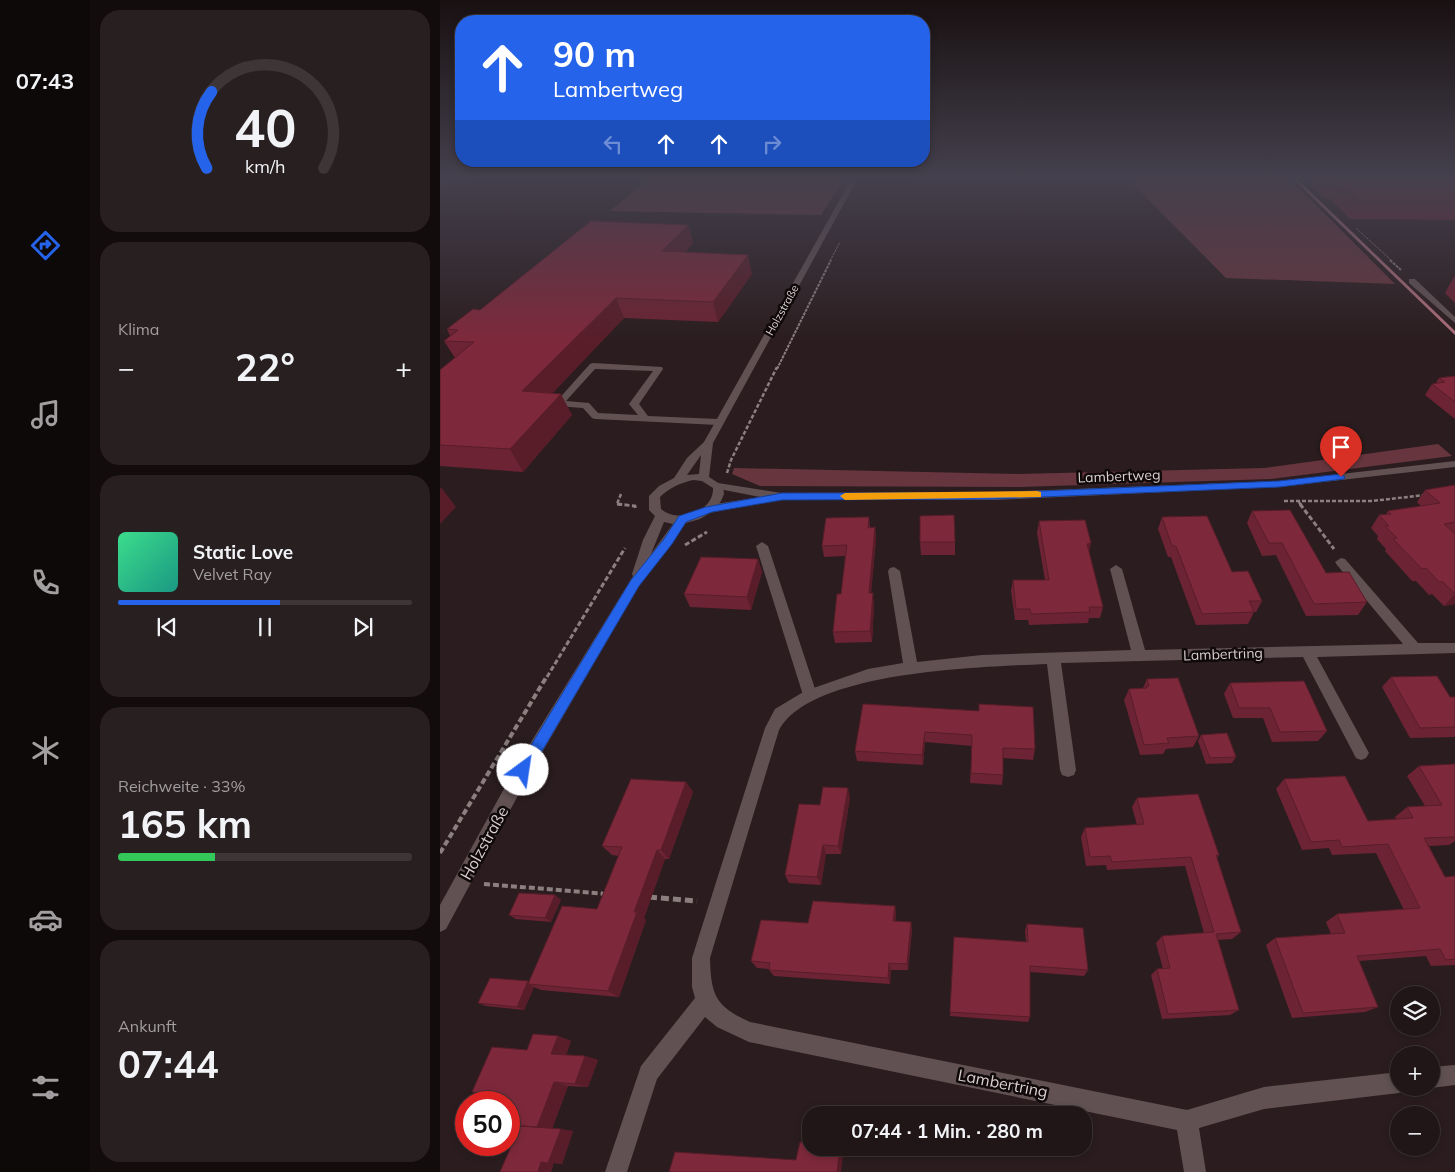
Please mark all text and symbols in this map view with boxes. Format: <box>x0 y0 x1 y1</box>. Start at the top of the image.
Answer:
text: 90 m <box>553 32 636 76</box>
icon: ahead <box>470 35 535 100</box>
text: 07:43 <box>16 67 74 95</box>
text: Lambertweg <box>553 75 683 103</box>
text: 40 <box>234 95 296 160</box>
icon: left <box>599 130 627 158</box>
icon: ahead <box>652 130 680 158</box>
icon: ahead <box>705 130 733 158</box>
icon: right <box>758 130 786 158</box>
text: km/h <box>245 155 285 177</box>
icon: directions <box>28 228 63 263</box>
street label: Holzstraße <box>762 282 802 338</box>
text: Klima <box>118 319 159 339</box>
text: 22° <box>235 343 295 391</box>
text: − <box>118 350 135 385</box>
text: + <box>395 350 412 385</box>
icon: music <box>28 397 63 432</box>
pin <box>1320 426 1362 477</box>
icon: arrive <box>1327 433 1355 461</box>
street label: Lambertweg <box>1077 466 1161 486</box>
text: Static Love <box>193 540 293 564</box>
text: Velvet Ray <box>193 564 272 584</box>
icon: phone <box>28 565 63 600</box>
icon: previous <box>153 613 181 641</box>
icon: pause <box>251 613 279 641</box>
icon: next <box>349 613 377 641</box>
street label: Lambertring <box>1183 644 1263 664</box>
icon: climate <box>28 733 63 768</box>
position arrow <box>496 743 548 795</box>
text: Reichweite · 33% <box>118 776 245 796</box>
text: 165 km <box>118 800 252 848</box>
street label: Holzstraße <box>456 803 512 883</box>
icon: car <box>28 902 63 937</box>
map controls <box>1390 986 1440 1156</box>
button: layers <box>1390 986 1440 1036</box>
text: Ankunft <box>118 1016 177 1036</box>
text: 07:44 <box>118 1040 219 1088</box>
button: + <box>1390 1046 1440 1096</box>
street label: Lambertring <box>956 1064 1050 1102</box>
icon: filters <box>28 1070 63 1105</box>
speed limit sign: 50 <box>455 1091 520 1156</box>
button: − <box>1390 1106 1440 1156</box>
text: 07:44 · 1 Min. · 280 m <box>851 1119 1043 1143</box>

